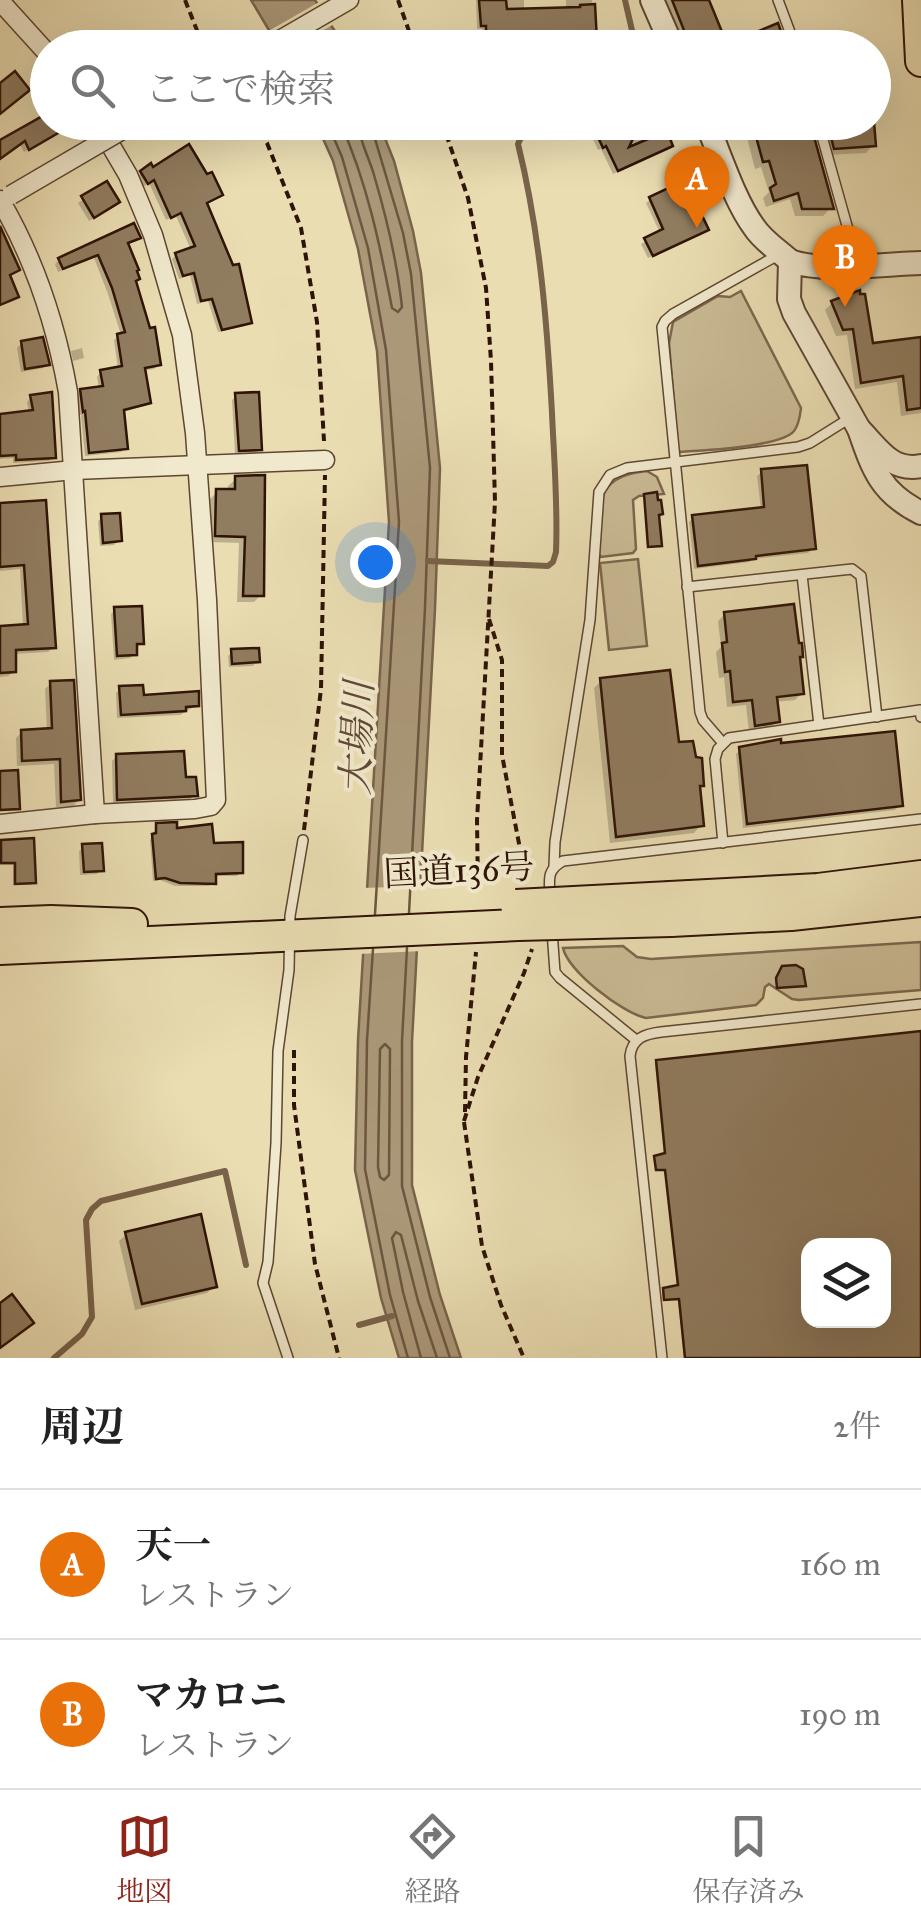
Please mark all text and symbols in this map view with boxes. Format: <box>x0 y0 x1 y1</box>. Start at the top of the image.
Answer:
search box <box>30 30 891 140</box>
icon: search <box>65 58 120 113</box>
text: ここで検索 <box>145 66 335 112</box>
pin: A <box>664 146 730 228</box>
pin: B <box>812 224 878 307</box>
your location <box>350 537 401 588</box>
water label: 大場川 <box>332 676 382 796</box>
street label: 国道136号 <box>383 845 535 896</box>
map controls <box>801 1238 891 1328</box>
button: layers <box>801 1238 891 1328</box>
text: 周辺 <box>40 1401 124 1453</box>
text: 2件 <box>833 1407 881 1446</box>
text: 天一 <box>135 1522 211 1568</box>
text: A <box>62 1545 83 1584</box>
text: 160 m <box>800 1545 881 1584</box>
text: レストラン <box>135 1576 294 1615</box>
text: マカロニ <box>135 1672 287 1718</box>
text: B <box>62 1695 83 1734</box>
text: 190 m <box>799 1695 881 1734</box>
text: レストラン <box>135 1726 294 1765</box>
tab: 地図 <box>116 1809 172 1909</box>
tab: 経路 <box>404 1809 461 1909</box>
tab: 保存済み <box>693 1809 805 1909</box>

